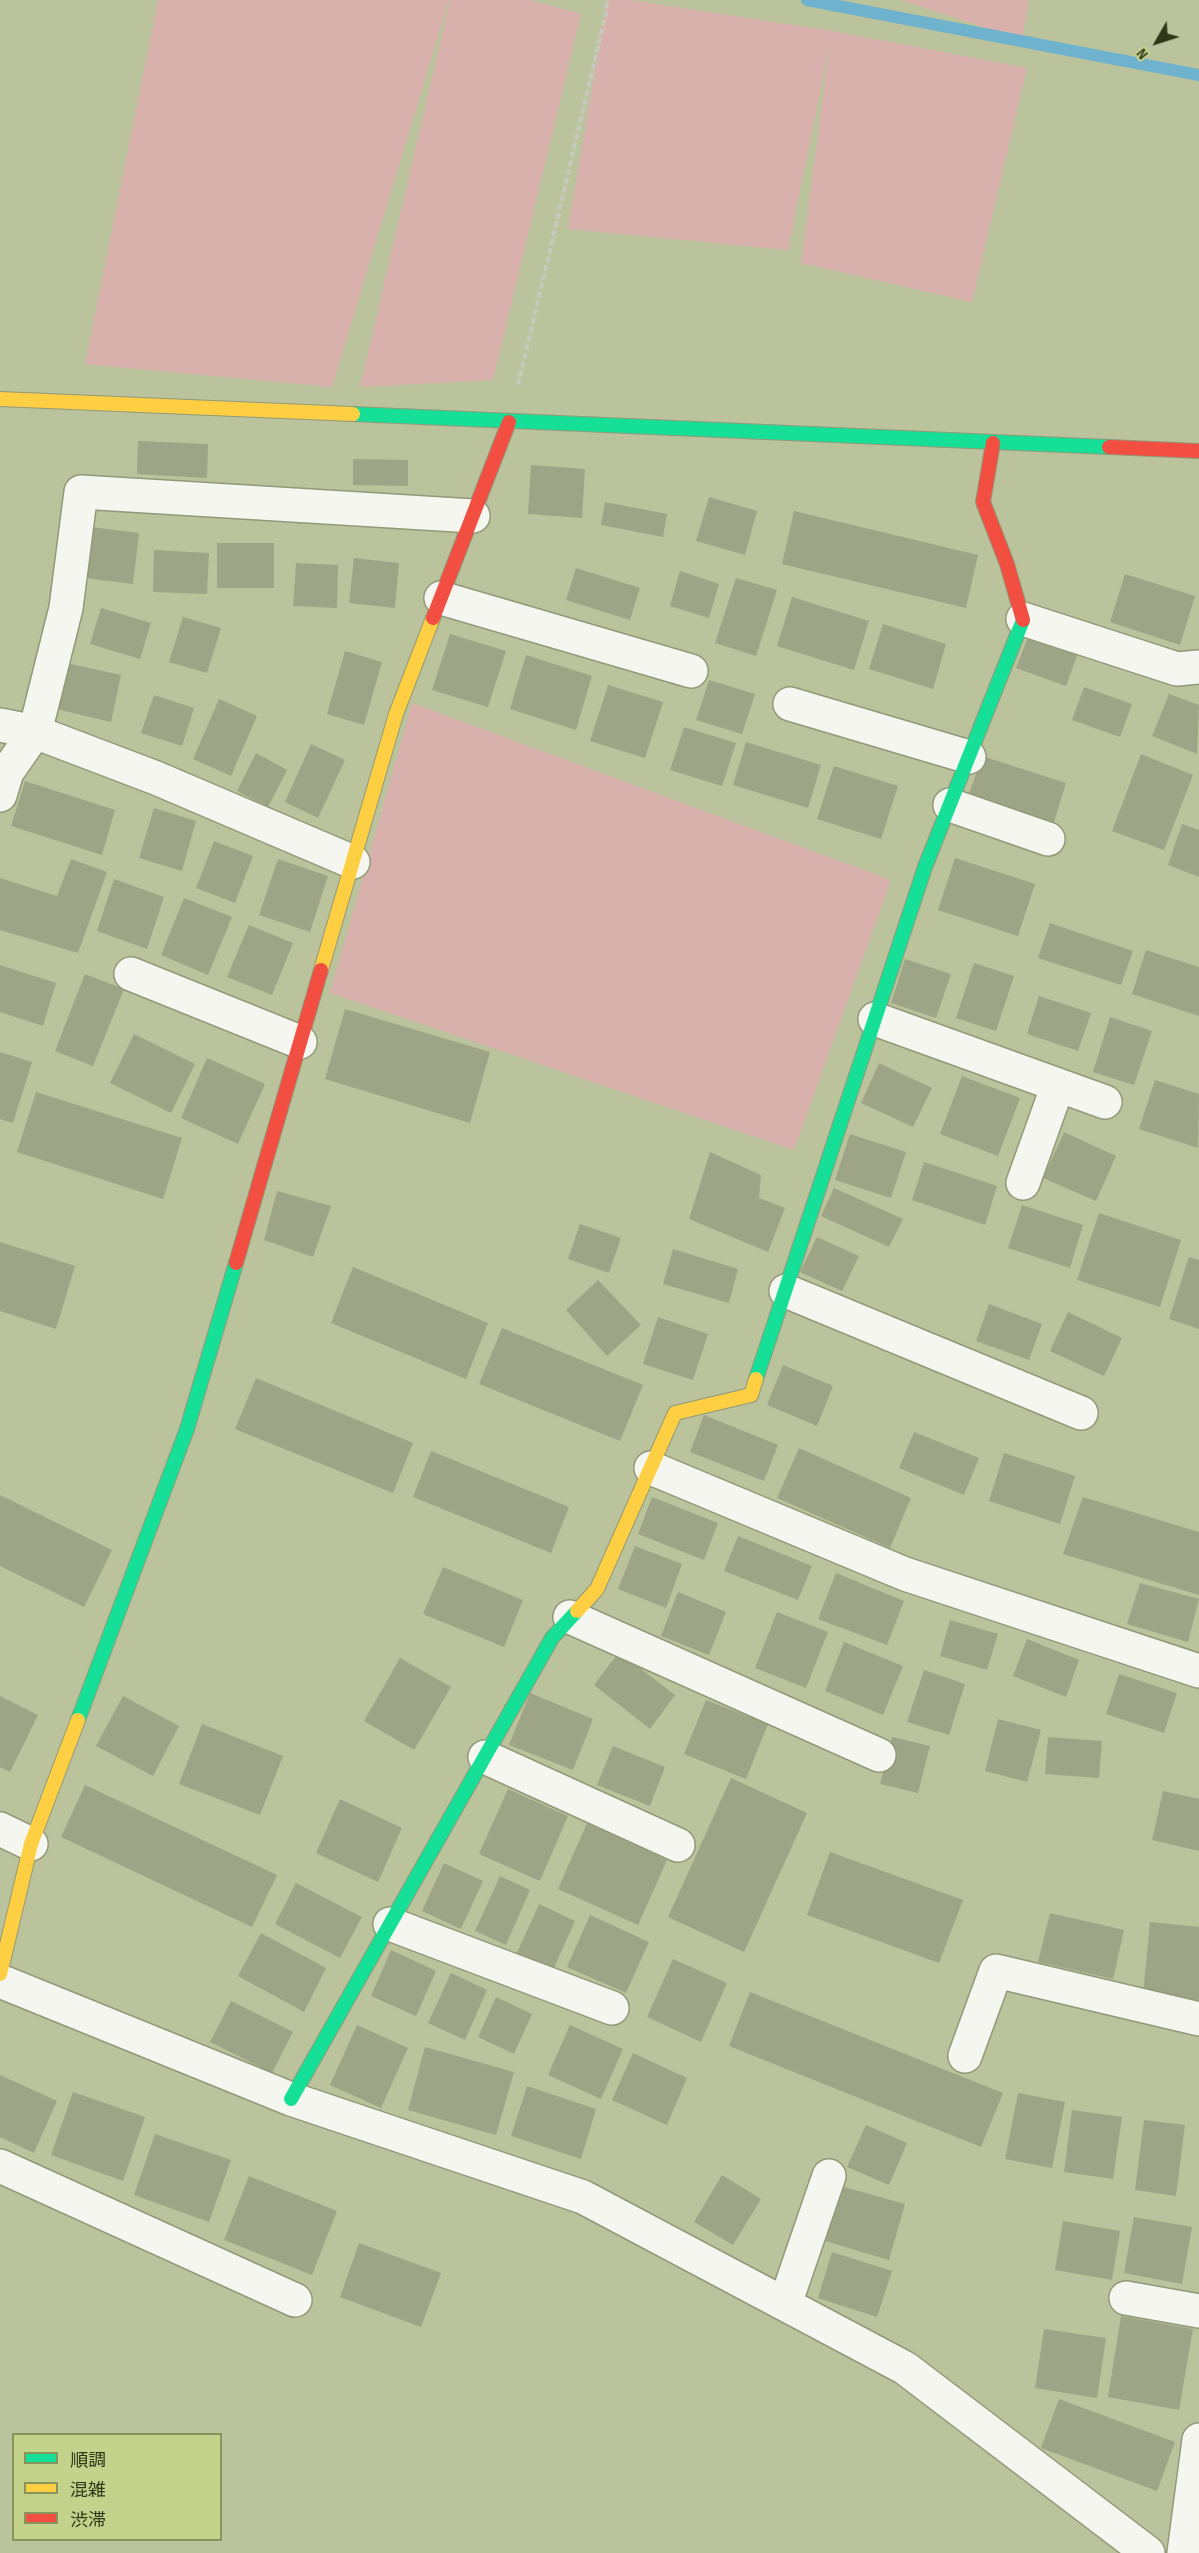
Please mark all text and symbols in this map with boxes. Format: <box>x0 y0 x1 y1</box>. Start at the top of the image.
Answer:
north arrow <box>1127 12 1187 72</box>
text: N <box>1133 44 1153 63</box>
legend <box>12 2433 222 2541</box>
text: 順調 <box>70 2450 106 2471</box>
text: 混雑 <box>70 2480 106 2501</box>
text: 渋滞 <box>70 2510 106 2531</box>

